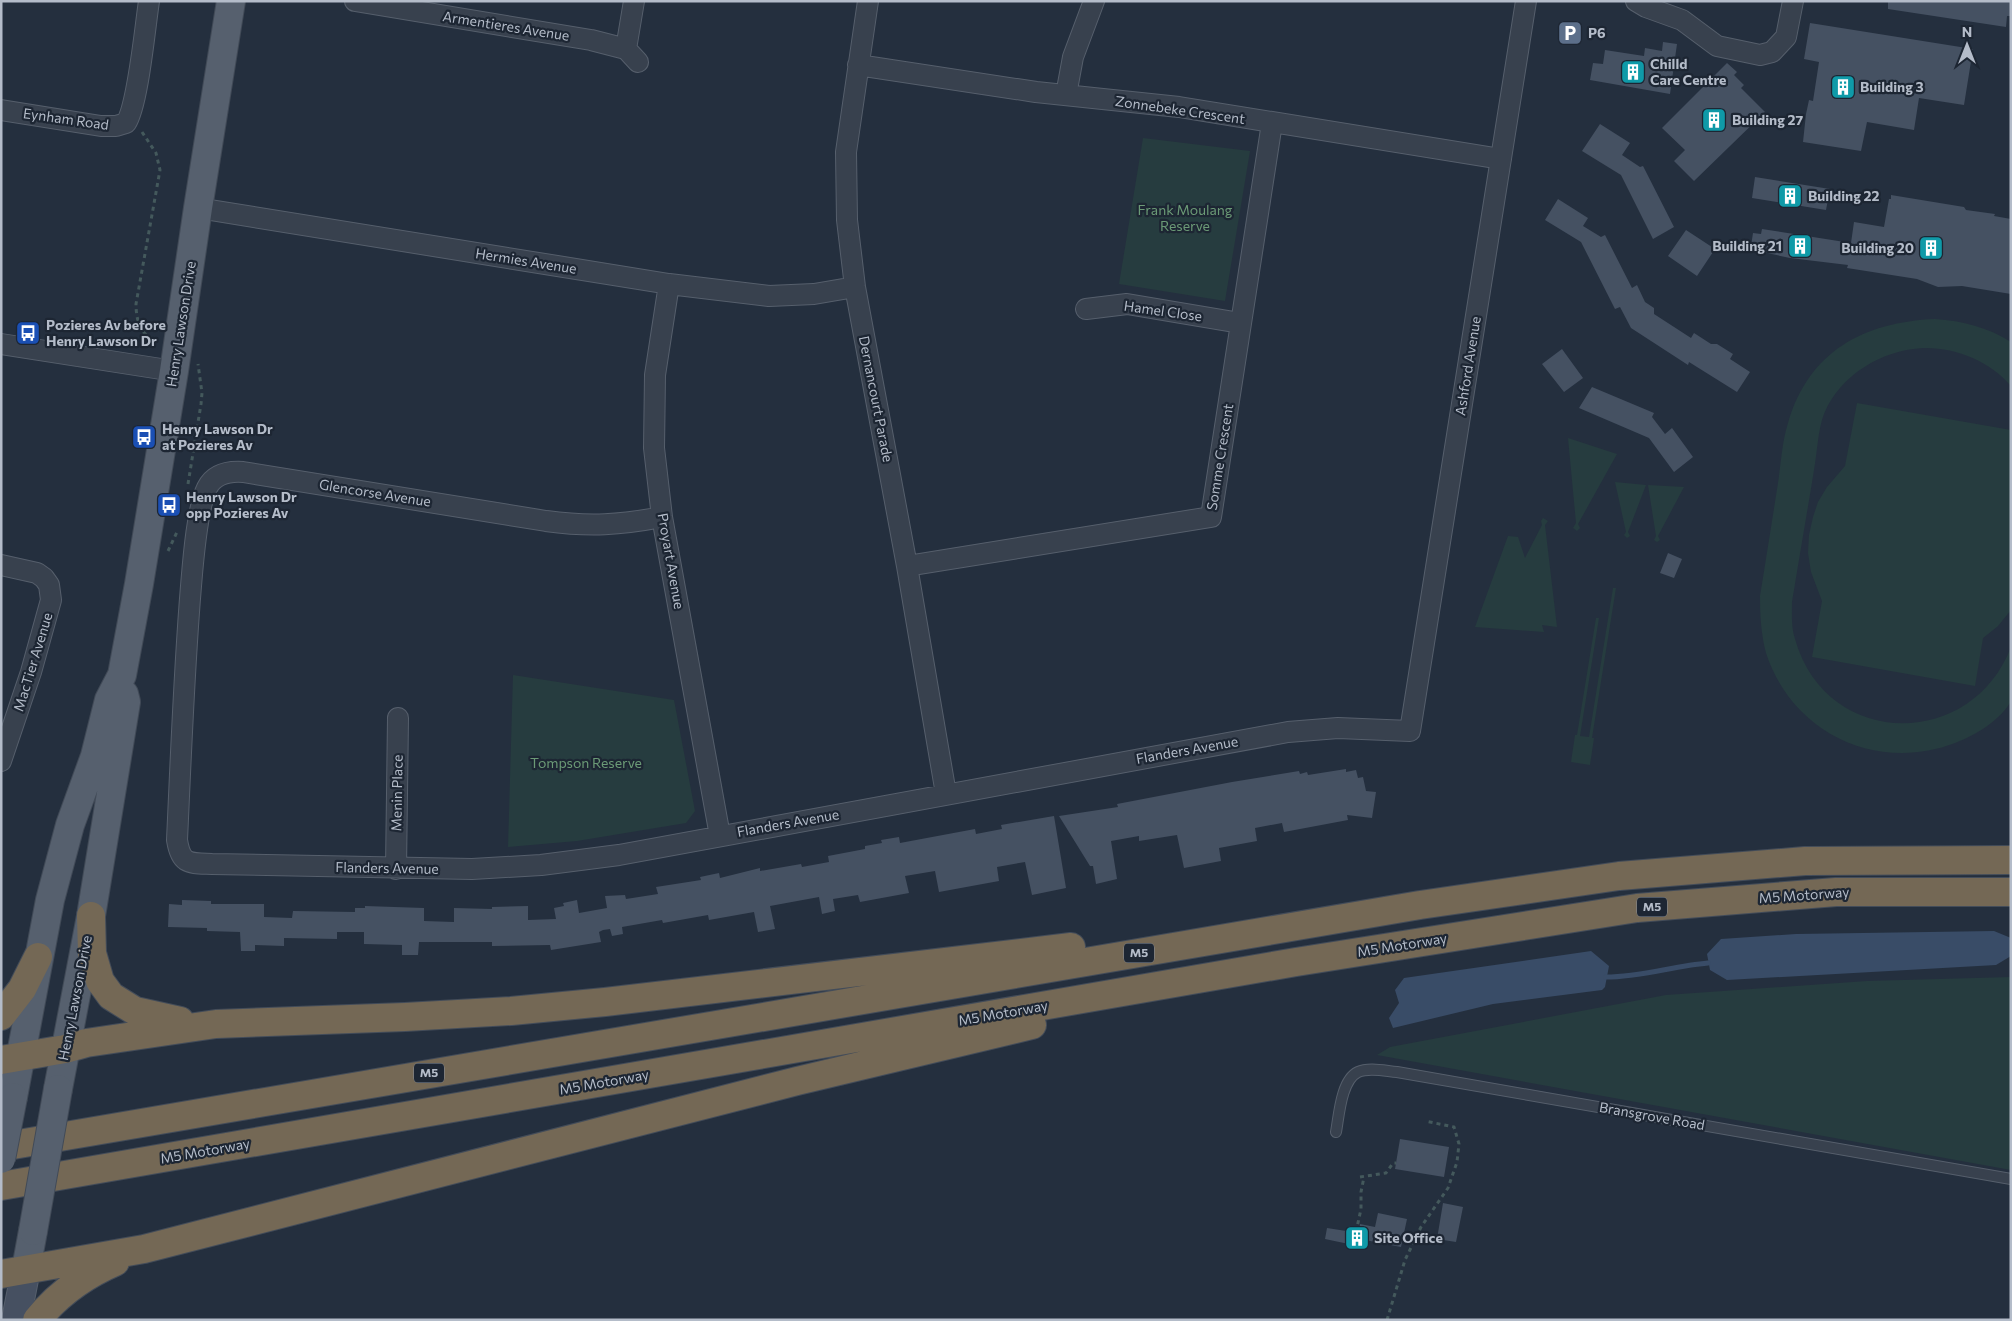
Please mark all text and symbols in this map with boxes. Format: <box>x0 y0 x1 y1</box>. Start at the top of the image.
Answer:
street label: Armentieres Avenue <box>442 7 571 44</box>
parking icon: P6 <box>1557 20 1583 46</box>
north arrow <box>1942 20 1992 70</box>
text: N <box>1962 23 1972 40</box>
place label: P6 <box>1588 24 1606 41</box>
place label: Chilld Care Centre <box>1650 55 1726 88</box>
building icon: Chilld Care Centre <box>1620 59 1646 85</box>
building icon: Building 3 <box>1830 74 1856 100</box>
place label: Building 3 <box>1860 78 1924 95</box>
street label: Zonnebeke Crescent <box>1114 92 1246 127</box>
street label: Eynham Road <box>22 104 110 133</box>
building icon: Building 27 <box>1701 107 1727 133</box>
place label: Building 27 <box>1732 111 1803 128</box>
building icon: Building 22 <box>1777 183 1803 209</box>
place label: Building 22 <box>1808 187 1879 204</box>
park label: Frank Moulang Reserve <box>1138 201 1233 234</box>
building icon: Building 21 <box>1787 233 1813 259</box>
building icon: Building 20 <box>1918 235 1944 261</box>
place label: Building 21 <box>1712 237 1782 254</box>
place label: Building 20 <box>1841 239 1914 256</box>
street label: Hermies Avenue <box>474 244 578 277</box>
street label: Henry Lawson Drive <box>162 260 199 388</box>
street label: Hamel Close <box>1123 297 1203 324</box>
street label: Ashford Avenue <box>1451 315 1484 417</box>
place label: Pozieres Av before Henry Lawson Dr <box>46 316 166 349</box>
bus stop icon: Pozieres Av before Henry Lawson Dr <box>15 320 41 346</box>
street label: Dernancourt Parade <box>856 334 897 463</box>
street label: Somme Crescent <box>1203 402 1236 512</box>
place label: Henry Lawson Dr at Pozieres Av <box>162 420 273 453</box>
bus stop icon: Henry Lawson Dr at Pozieres Av <box>131 424 157 450</box>
street label: Glencorse Avenue <box>318 475 432 510</box>
place label: Henry Lawson Dr opp Pozieres Av <box>186 488 297 521</box>
bus stop icon: Henry Lawson Dr opp Pozieres Av <box>156 492 182 518</box>
street label: Proyart Avenue <box>655 511 688 610</box>
street label: MacTier Avenue <box>9 610 56 713</box>
street label: Flanders Avenue <box>1134 732 1239 767</box>
street label: Menin Place <box>387 754 406 832</box>
park label: Tompson Reserve <box>530 754 642 771</box>
street label: Flanders Avenue <box>735 805 840 840</box>
street label: Flanders Avenue <box>335 858 439 877</box>
street label: M5 Motorway <box>1758 883 1850 906</box>
road number: M5 <box>1637 898 1667 916</box>
street label: M5 Motorway <box>1356 929 1448 960</box>
street label: Henry Lawson Drive <box>54 934 95 1062</box>
road number: M5 <box>1124 944 1154 962</box>
street label: M5 Motorway <box>957 996 1049 1029</box>
road number: M5 <box>414 1064 444 1082</box>
street label: M5 Motorway <box>558 1065 650 1098</box>
street label: Bransgrove Road <box>1598 1098 1706 1133</box>
street label: M5 Motorway <box>159 1134 251 1167</box>
building icon: Site Office <box>1344 1225 1370 1251</box>
place label: Site Office <box>1374 1229 1443 1246</box>

